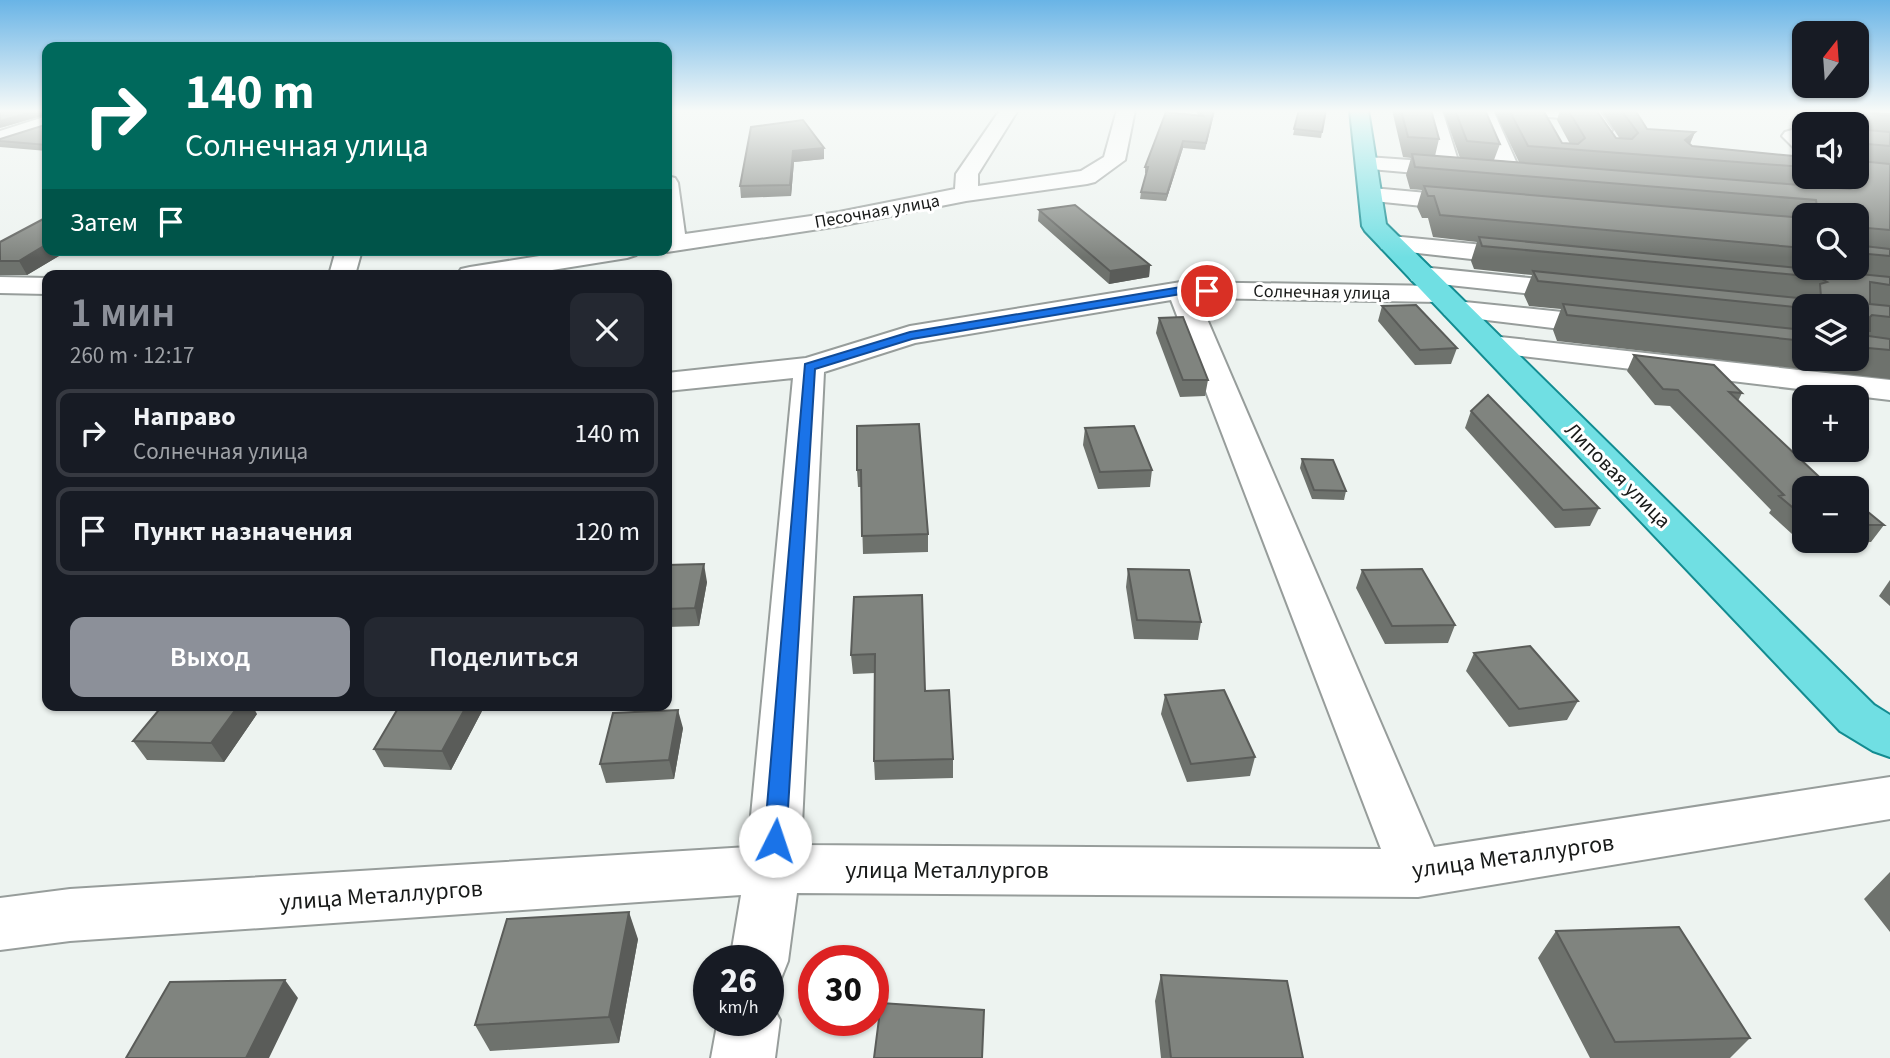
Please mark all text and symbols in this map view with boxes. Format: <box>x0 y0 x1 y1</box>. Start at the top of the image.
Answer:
north arrow <box>1792 21 1869 98</box>
map controls <box>1792 21 1869 553</box>
text: 140 m <box>185 58 314 128</box>
icon: right <box>70 70 161 161</box>
button: sound <box>1792 112 1869 189</box>
text: Солнечная улица <box>185 123 429 169</box>
street label: Песочная улица <box>813 188 942 235</box>
icon: arrive <box>152 203 190 241</box>
button: search <box>1792 203 1869 280</box>
text: Затем <box>70 204 138 241</box>
pin <box>1177 261 1237 321</box>
icon: arrive <box>1188 272 1226 310</box>
street label: Солнечная улица <box>1253 279 1391 306</box>
text: 1 мин <box>70 283 175 343</box>
button: close <box>570 293 644 367</box>
button: layers <box>1792 294 1869 371</box>
text: 260 m · 12:17 <box>70 339 194 372</box>
button: + <box>1792 385 1869 462</box>
text: Направо <box>133 398 236 435</box>
icon: right <box>74 414 112 452</box>
text: 140 m <box>574 415 640 452</box>
street label: Липовая улица <box>1558 415 1678 535</box>
text: Солнечная улица <box>133 435 308 468</box>
button: − <box>1792 476 1869 553</box>
icon: arrive <box>74 512 112 550</box>
text: Пункт назначения <box>133 513 353 550</box>
text: 120 m <box>574 513 640 550</box>
button: Выход <box>70 617 350 697</box>
button: Поделиться <box>364 617 644 697</box>
position arrow <box>738 804 812 878</box>
street label: улица Металлургов <box>1410 825 1616 888</box>
street label: улица Металлургов <box>845 853 1049 888</box>
street label: улица Металлургов <box>278 871 484 920</box>
speed limit sign: 30 <box>798 945 889 1036</box>
text: 26 <box>720 956 757 1006</box>
text: km/h <box>719 995 758 1020</box>

